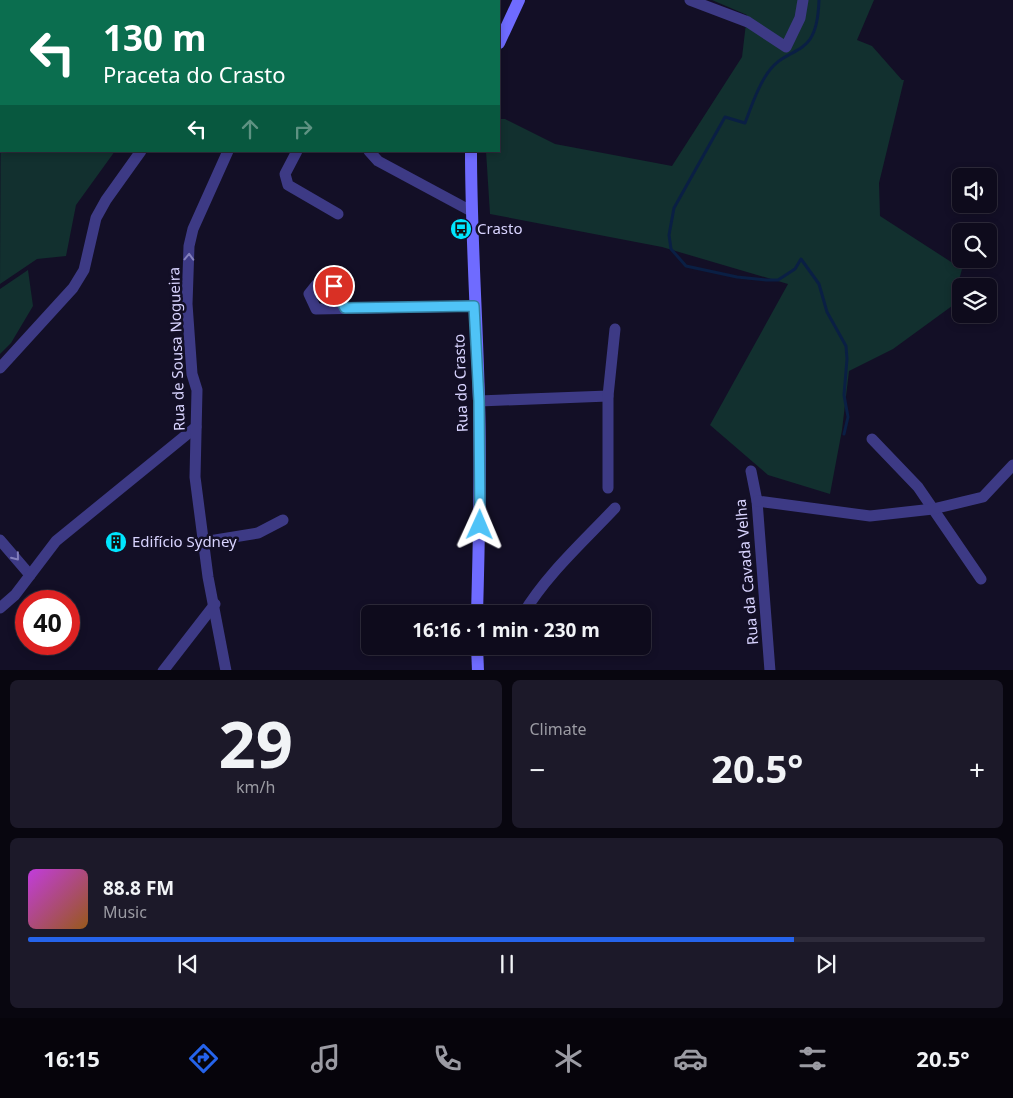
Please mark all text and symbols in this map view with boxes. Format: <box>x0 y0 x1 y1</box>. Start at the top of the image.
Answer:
text: 130 m <box>103 14 206 61</box>
icon: left <box>20 20 85 85</box>
text: Praceta do Crasto <box>103 59 286 89</box>
icon: left <box>183 115 211 143</box>
icon: ahead <box>236 115 264 143</box>
icon: right <box>289 115 317 143</box>
map controls <box>952 168 997 323</box>
button: sound <box>952 168 997 213</box>
bus stop icon: Crasto <box>449 217 473 241</box>
place label: Crasto <box>477 218 522 238</box>
button: search <box>952 223 997 268</box>
one-way arrow <box>183 252 194 260</box>
pin <box>313 265 355 307</box>
street label: Rua de Sousa Nogueira <box>163 267 189 431</box>
icon: arrive <box>320 272 348 300</box>
button: layers <box>952 278 997 323</box>
street label: Rua do Crasto <box>448 333 472 433</box>
position arrow <box>453 498 505 550</box>
street label: Rua da Cavada Velha <box>730 498 762 646</box>
building icon: Edifício Sydney <box>104 530 128 554</box>
place label: Edifício Sydney <box>132 531 237 551</box>
one-way arrow <box>10 551 18 560</box>
speed limit sign: 40 <box>15 590 80 655</box>
text: 16:16 · 1 min · 230 m <box>412 617 600 643</box>
text: 29 <box>219 699 293 787</box>
text: Climate <box>530 718 587 740</box>
text: 20.5° <box>711 742 803 794</box>
text: − <box>530 750 546 788</box>
text: + <box>969 750 985 788</box>
text: km/h <box>236 776 275 798</box>
text: 88.8 FM <box>103 875 174 901</box>
text: Music <box>103 901 147 923</box>
icon: previous <box>174 950 202 978</box>
icon: pause <box>493 950 521 978</box>
icon: next <box>812 950 840 978</box>
icon: directions <box>186 1041 221 1076</box>
icon: music <box>308 1041 343 1076</box>
icon: phone <box>430 1041 465 1076</box>
icon: climate <box>551 1041 586 1076</box>
icon: car <box>673 1041 708 1076</box>
icon: filters <box>795 1041 830 1076</box>
text: 16:15 <box>43 1043 100 1073</box>
text: 20.5° <box>916 1043 970 1073</box>

